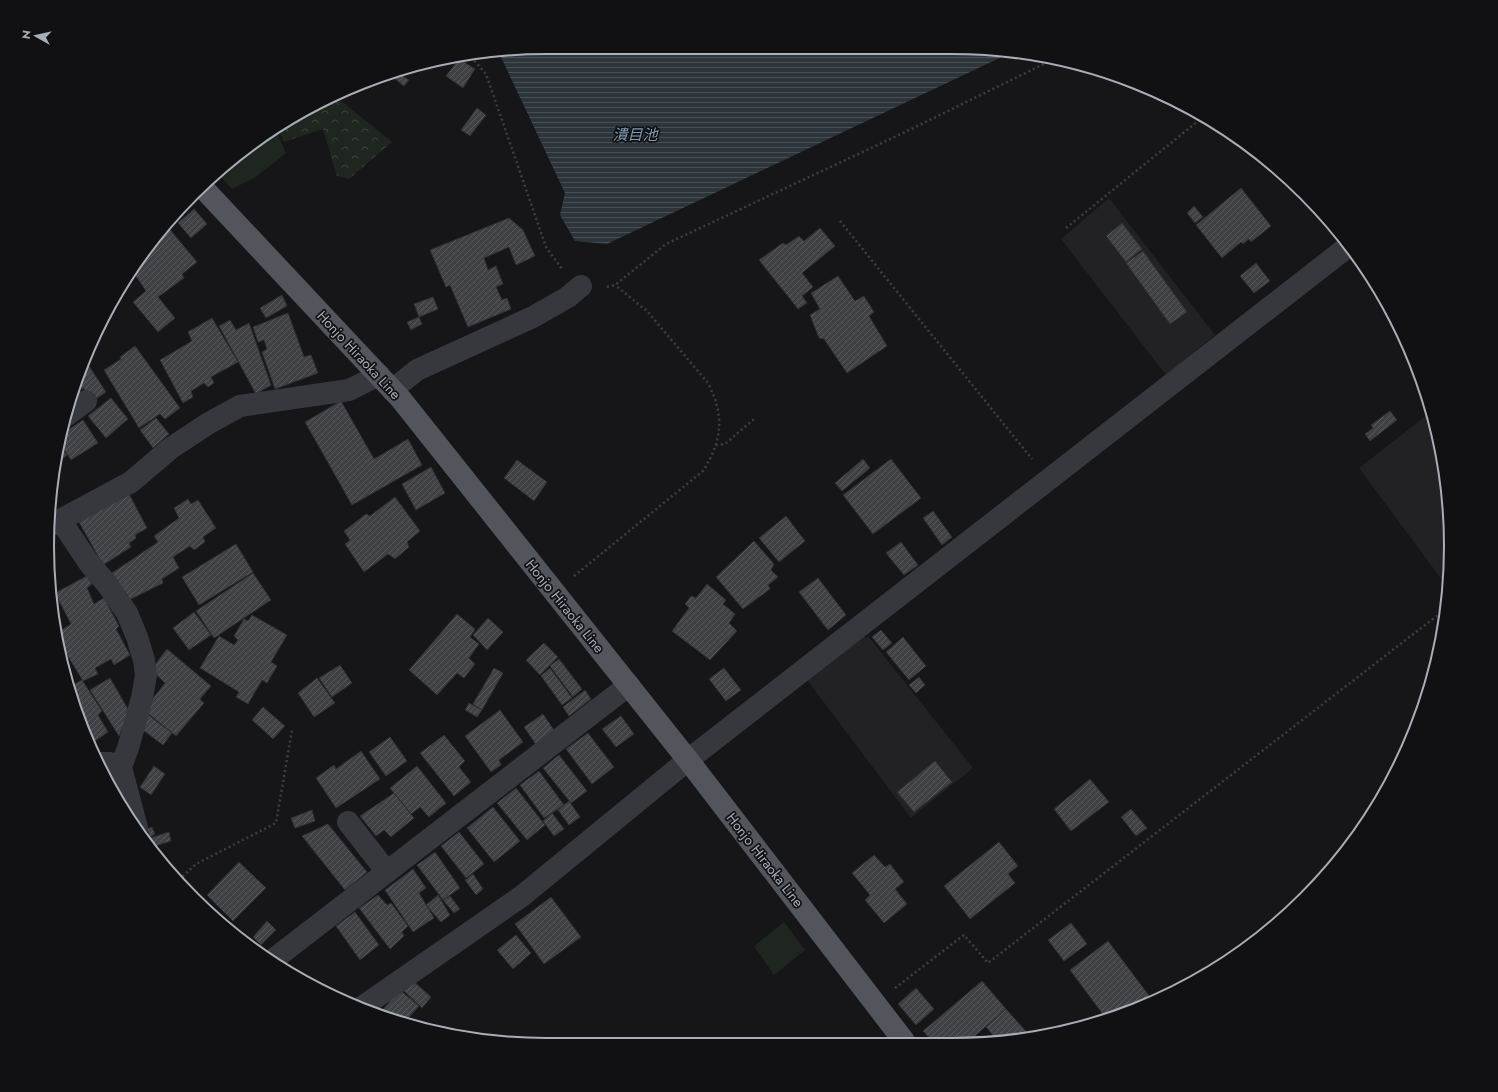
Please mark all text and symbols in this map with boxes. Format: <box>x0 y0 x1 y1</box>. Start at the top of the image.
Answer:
north arrow <box>16 16 56 56</box>
text: N <box>18 29 35 40</box>
water label: 潰目池 <box>612 124 659 146</box>
street label: Honjo Hiraoka Line <box>313 306 405 404</box>
street label: Honjo Hiraoka Line <box>521 555 609 657</box>
street label: Honjo Hiraoka Line <box>722 809 808 911</box>

